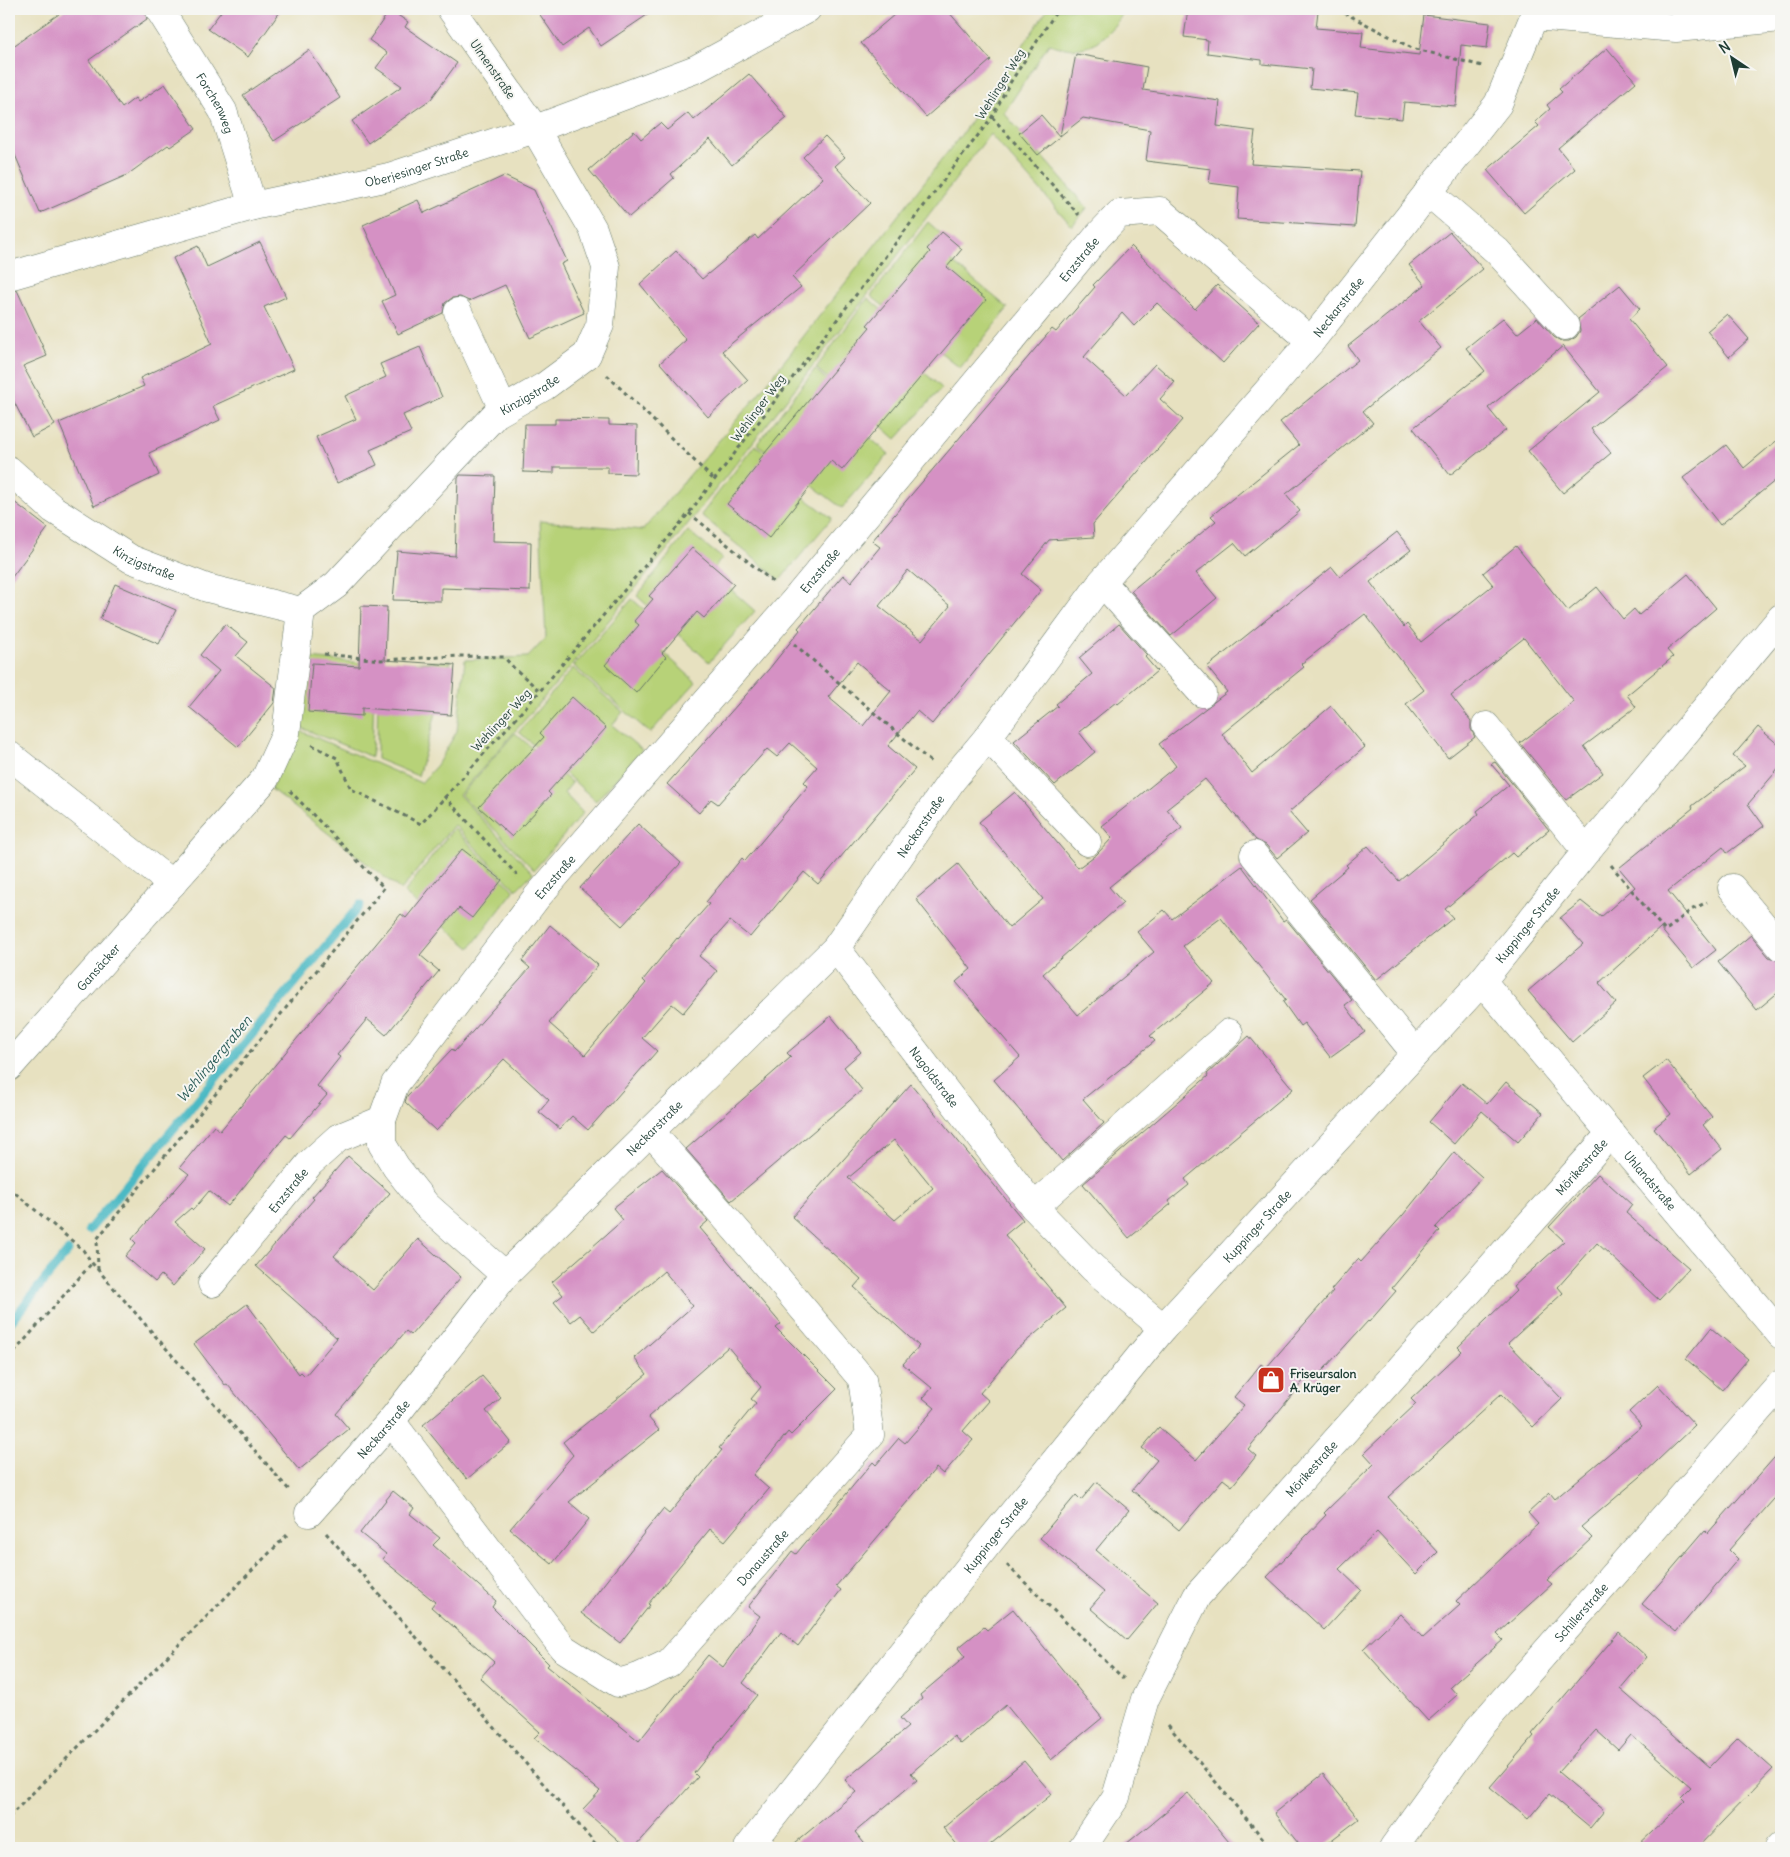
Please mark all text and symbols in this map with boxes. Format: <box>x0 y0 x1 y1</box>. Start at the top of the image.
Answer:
north arrow <box>1708 32 1758 82</box>
street label: Ulmenstraße <box>467 36 519 102</box>
text: N <box>1715 37 1734 58</box>
street label: Wehlinger Weg <box>972 46 1028 122</box>
street label: Forchenweg <box>193 70 237 135</box>
street label: Oberjesinger Straße <box>363 144 470 189</box>
street label: Enzstraße <box>1056 234 1102 285</box>
street label: Neckarstraße <box>1310 274 1366 340</box>
street label: Kinzigstraße <box>497 371 562 418</box>
street label: Wehlinger Weg <box>728 371 788 445</box>
street label: Kinzigstraße <box>110 542 177 583</box>
street label: Enzstraße <box>797 545 843 596</box>
street label: Wehlinger Weg <box>468 685 534 755</box>
street label: Neckarstraße <box>893 792 947 860</box>
street label: Enzstraße <box>531 851 578 902</box>
street label: Kuppinger Straße <box>1492 883 1563 966</box>
street label: Gansäcker <box>73 940 123 994</box>
water label: Wehlingergraben <box>172 1011 256 1106</box>
street label: Nagoldstraße <box>906 1043 962 1110</box>
street label: Neckarstraße <box>623 1097 685 1159</box>
street label: Mörikestraße <box>1552 1135 1610 1198</box>
street label: Uhlandstraße <box>1621 1148 1680 1213</box>
street label: Enzstraße <box>265 1164 311 1216</box>
street label: Kuppinger Straße <box>1220 1186 1294 1265</box>
shop icon: Friseursalon A. Krüger <box>1256 1365 1286 1395</box>
place label: Friseursalon A. Krüger <box>1290 1366 1356 1396</box>
street label: Neckarstraße <box>354 1397 412 1462</box>
street label: Mörikestraße <box>1282 1437 1340 1500</box>
street label: Kuppinger Straße <box>960 1494 1030 1576</box>
street label: Donaustraße <box>733 1526 791 1588</box>
street label: Schillerstraße <box>1551 1579 1611 1645</box>

